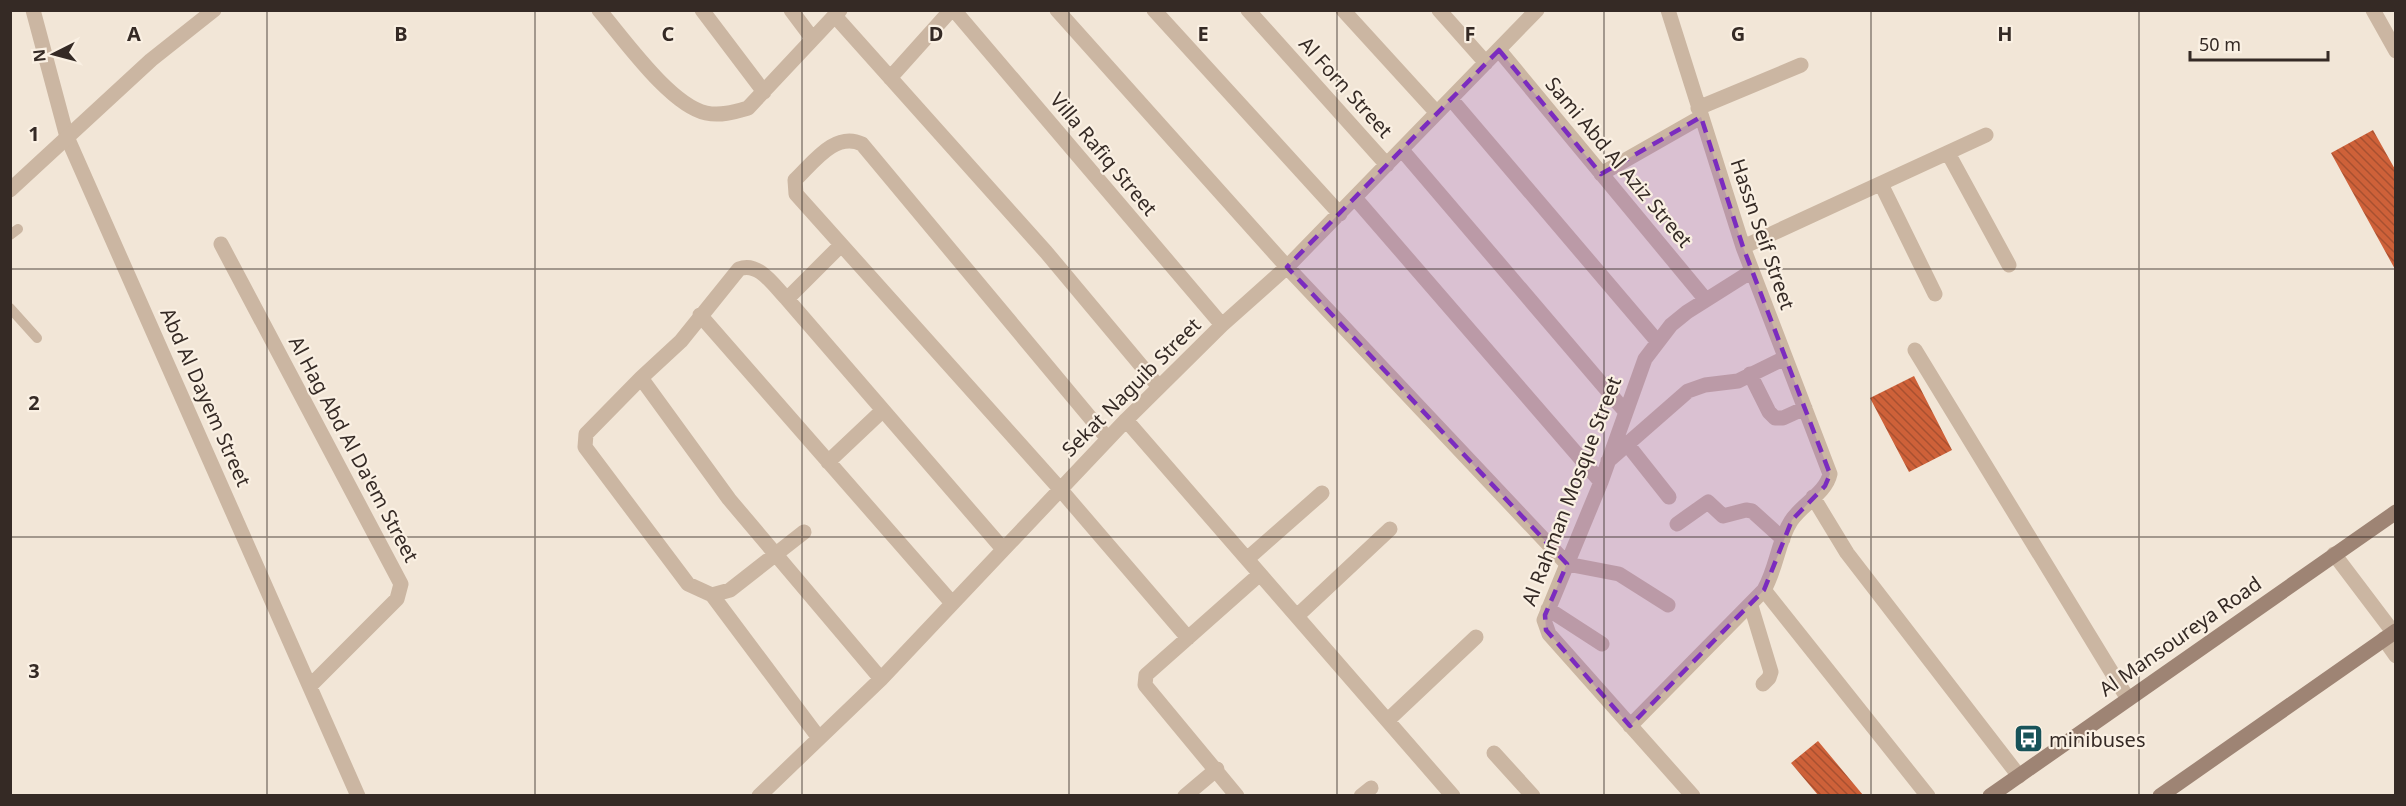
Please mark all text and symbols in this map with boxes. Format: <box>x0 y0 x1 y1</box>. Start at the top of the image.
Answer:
text: A <box>127 20 141 47</box>
text: B <box>394 20 408 47</box>
text: C <box>662 20 675 47</box>
text: D <box>929 20 943 47</box>
text: E <box>1197 20 1209 47</box>
text: F <box>1465 20 1475 47</box>
text: G <box>1731 20 1745 47</box>
text: H <box>1997 20 2013 47</box>
north arrow <box>24 24 84 84</box>
scale bar <box>2190 24 2328 62</box>
street label: Al Forn Street <box>1293 31 1399 143</box>
text: 50 m <box>2199 32 2241 56</box>
text: N <box>27 48 51 63</box>
street label: Sami Abd Al Aziz Street <box>1540 71 1698 253</box>
street label: Villa Rafiq Street <box>1045 87 1163 221</box>
text: 1 <box>28 120 40 147</box>
street label: Hassn Seif Street <box>1724 155 1802 313</box>
street label: Abd Al Dayem Street <box>154 303 258 491</box>
street label: Sekat Naguib Street <box>1056 312 1206 462</box>
street label: Al Hag Abd Al Da'em Street <box>283 331 425 567</box>
street label: Al Rahman Mosque Street <box>1515 373 1627 609</box>
text: 2 <box>28 389 40 416</box>
street label: Al Mansoureya Road <box>2093 570 2267 702</box>
text: 3 <box>28 657 40 684</box>
bus stop icon: minibuses <box>2012 723 2044 755</box>
place label: minibuses <box>2049 726 2145 753</box>

